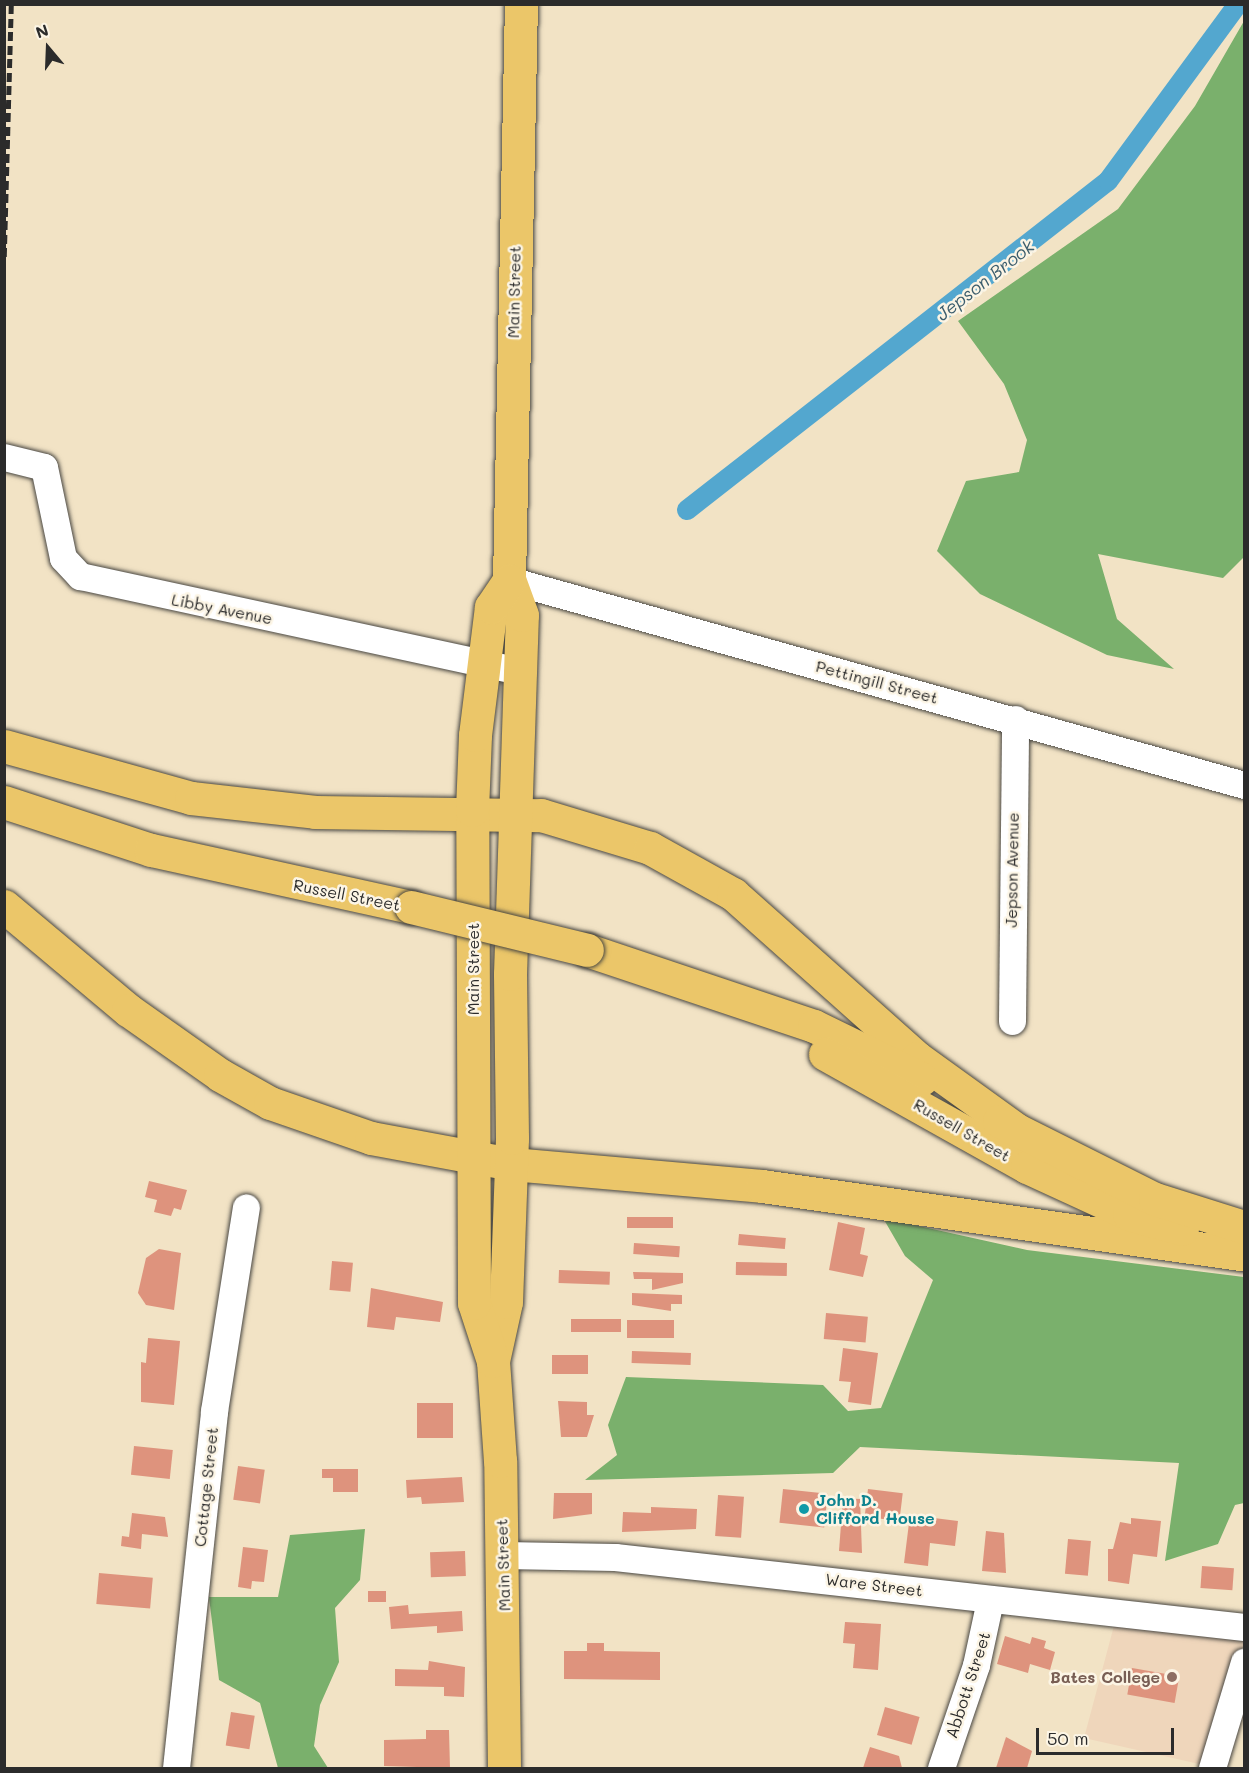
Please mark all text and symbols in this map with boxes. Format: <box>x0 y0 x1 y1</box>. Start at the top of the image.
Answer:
north arrow <box>18 18 78 78</box>
text: N <box>33 19 51 42</box>
water label: Jepson Brook <box>932 235 1038 325</box>
street label: Main Street <box>504 246 524 338</box>
street label: Libby Avenue <box>170 590 274 628</box>
street label: Pettingill Street <box>814 656 940 708</box>
street label: Jepson Avenue <box>1001 812 1023 928</box>
street label: Russell Street <box>292 875 402 915</box>
street label: Main Street <box>463 923 483 1015</box>
street label: Russell Street <box>910 1095 1014 1165</box>
street label: Cottage Street <box>190 1426 222 1548</box>
place label: John D. Clifford House <box>816 1490 935 1528</box>
marker: John D. Clifford House <box>797 1502 811 1516</box>
street label: Main Street <box>492 1518 514 1612</box>
street label: Ware Street <box>824 1569 924 1601</box>
street label: Abbott Street <box>942 1629 994 1741</box>
place label: Bates College <box>1050 1667 1160 1687</box>
marker: Bates College <box>1165 1670 1179 1684</box>
scale bar <box>1039 1716 1177 1754</box>
text: 50 m <box>1047 1726 1089 1750</box>

